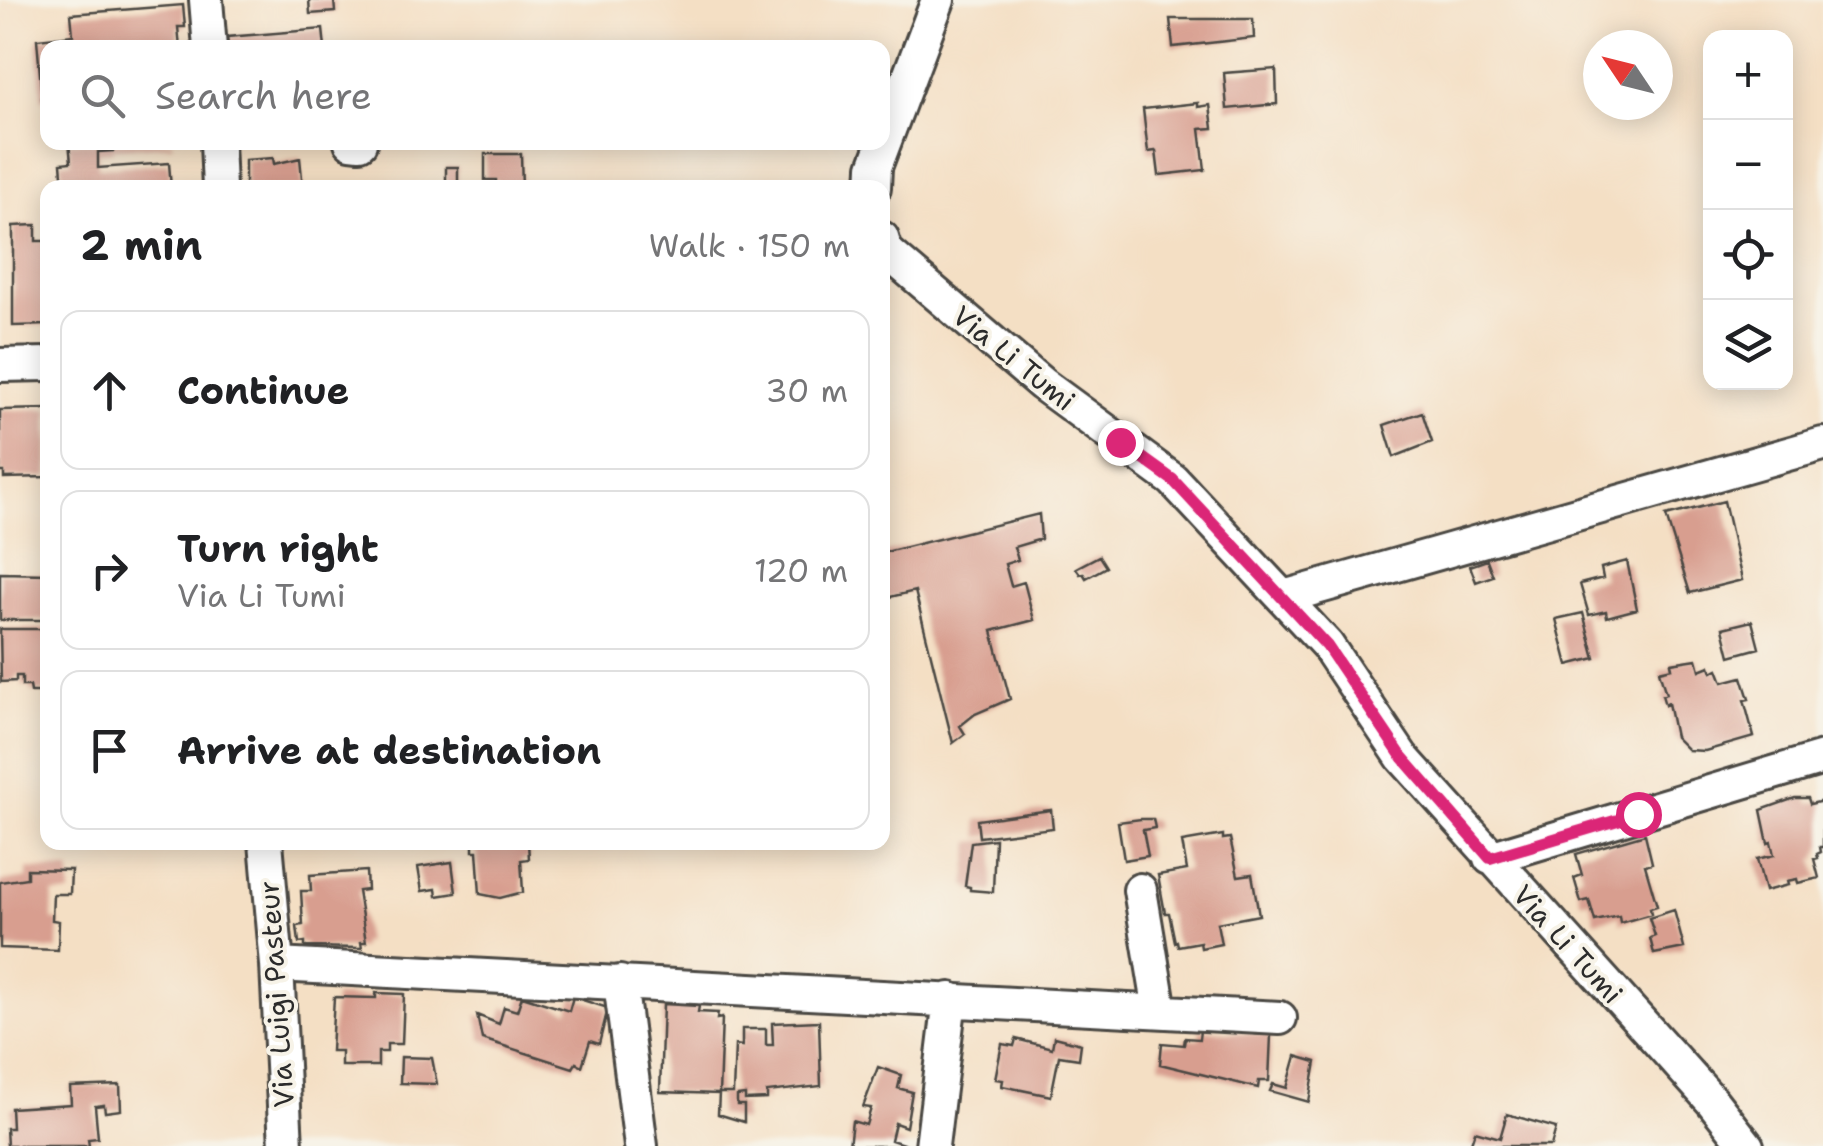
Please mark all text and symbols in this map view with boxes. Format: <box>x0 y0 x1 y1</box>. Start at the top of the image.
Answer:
north arrow <box>1583 30 1673 120</box>
map controls <box>1703 30 1793 390</box>
button: + <box>1703 30 1793 120</box>
search box <box>40 40 890 150</box>
icon: search <box>75 68 130 123</box>
text: Search here <box>155 70 372 121</box>
button: − <box>1703 120 1793 210</box>
button: locate <box>1703 210 1793 300</box>
text: 2 min <box>80 217 202 273</box>
text: Walk · 150 m <box>649 224 850 267</box>
street label: Via Li Tumi <box>945 297 1083 419</box>
button: layers <box>1703 300 1793 390</box>
icon: ahead <box>82 363 137 418</box>
text: Continue <box>177 365 349 416</box>
text: 30 m <box>765 369 848 412</box>
route end <box>1098 420 1144 466</box>
text: Turn right <box>177 523 379 574</box>
icon: right <box>82 543 137 598</box>
text: 120 m <box>754 549 848 592</box>
text: Via Li Tumi <box>177 574 346 617</box>
icon: arrive <box>82 723 137 778</box>
text: Arrive at destination <box>177 725 601 776</box>
route start <box>1616 792 1662 838</box>
street label: Via Li Tumi <box>1504 876 1632 1012</box>
street label: Via Luigi Pasteur <box>249 879 303 1109</box>

